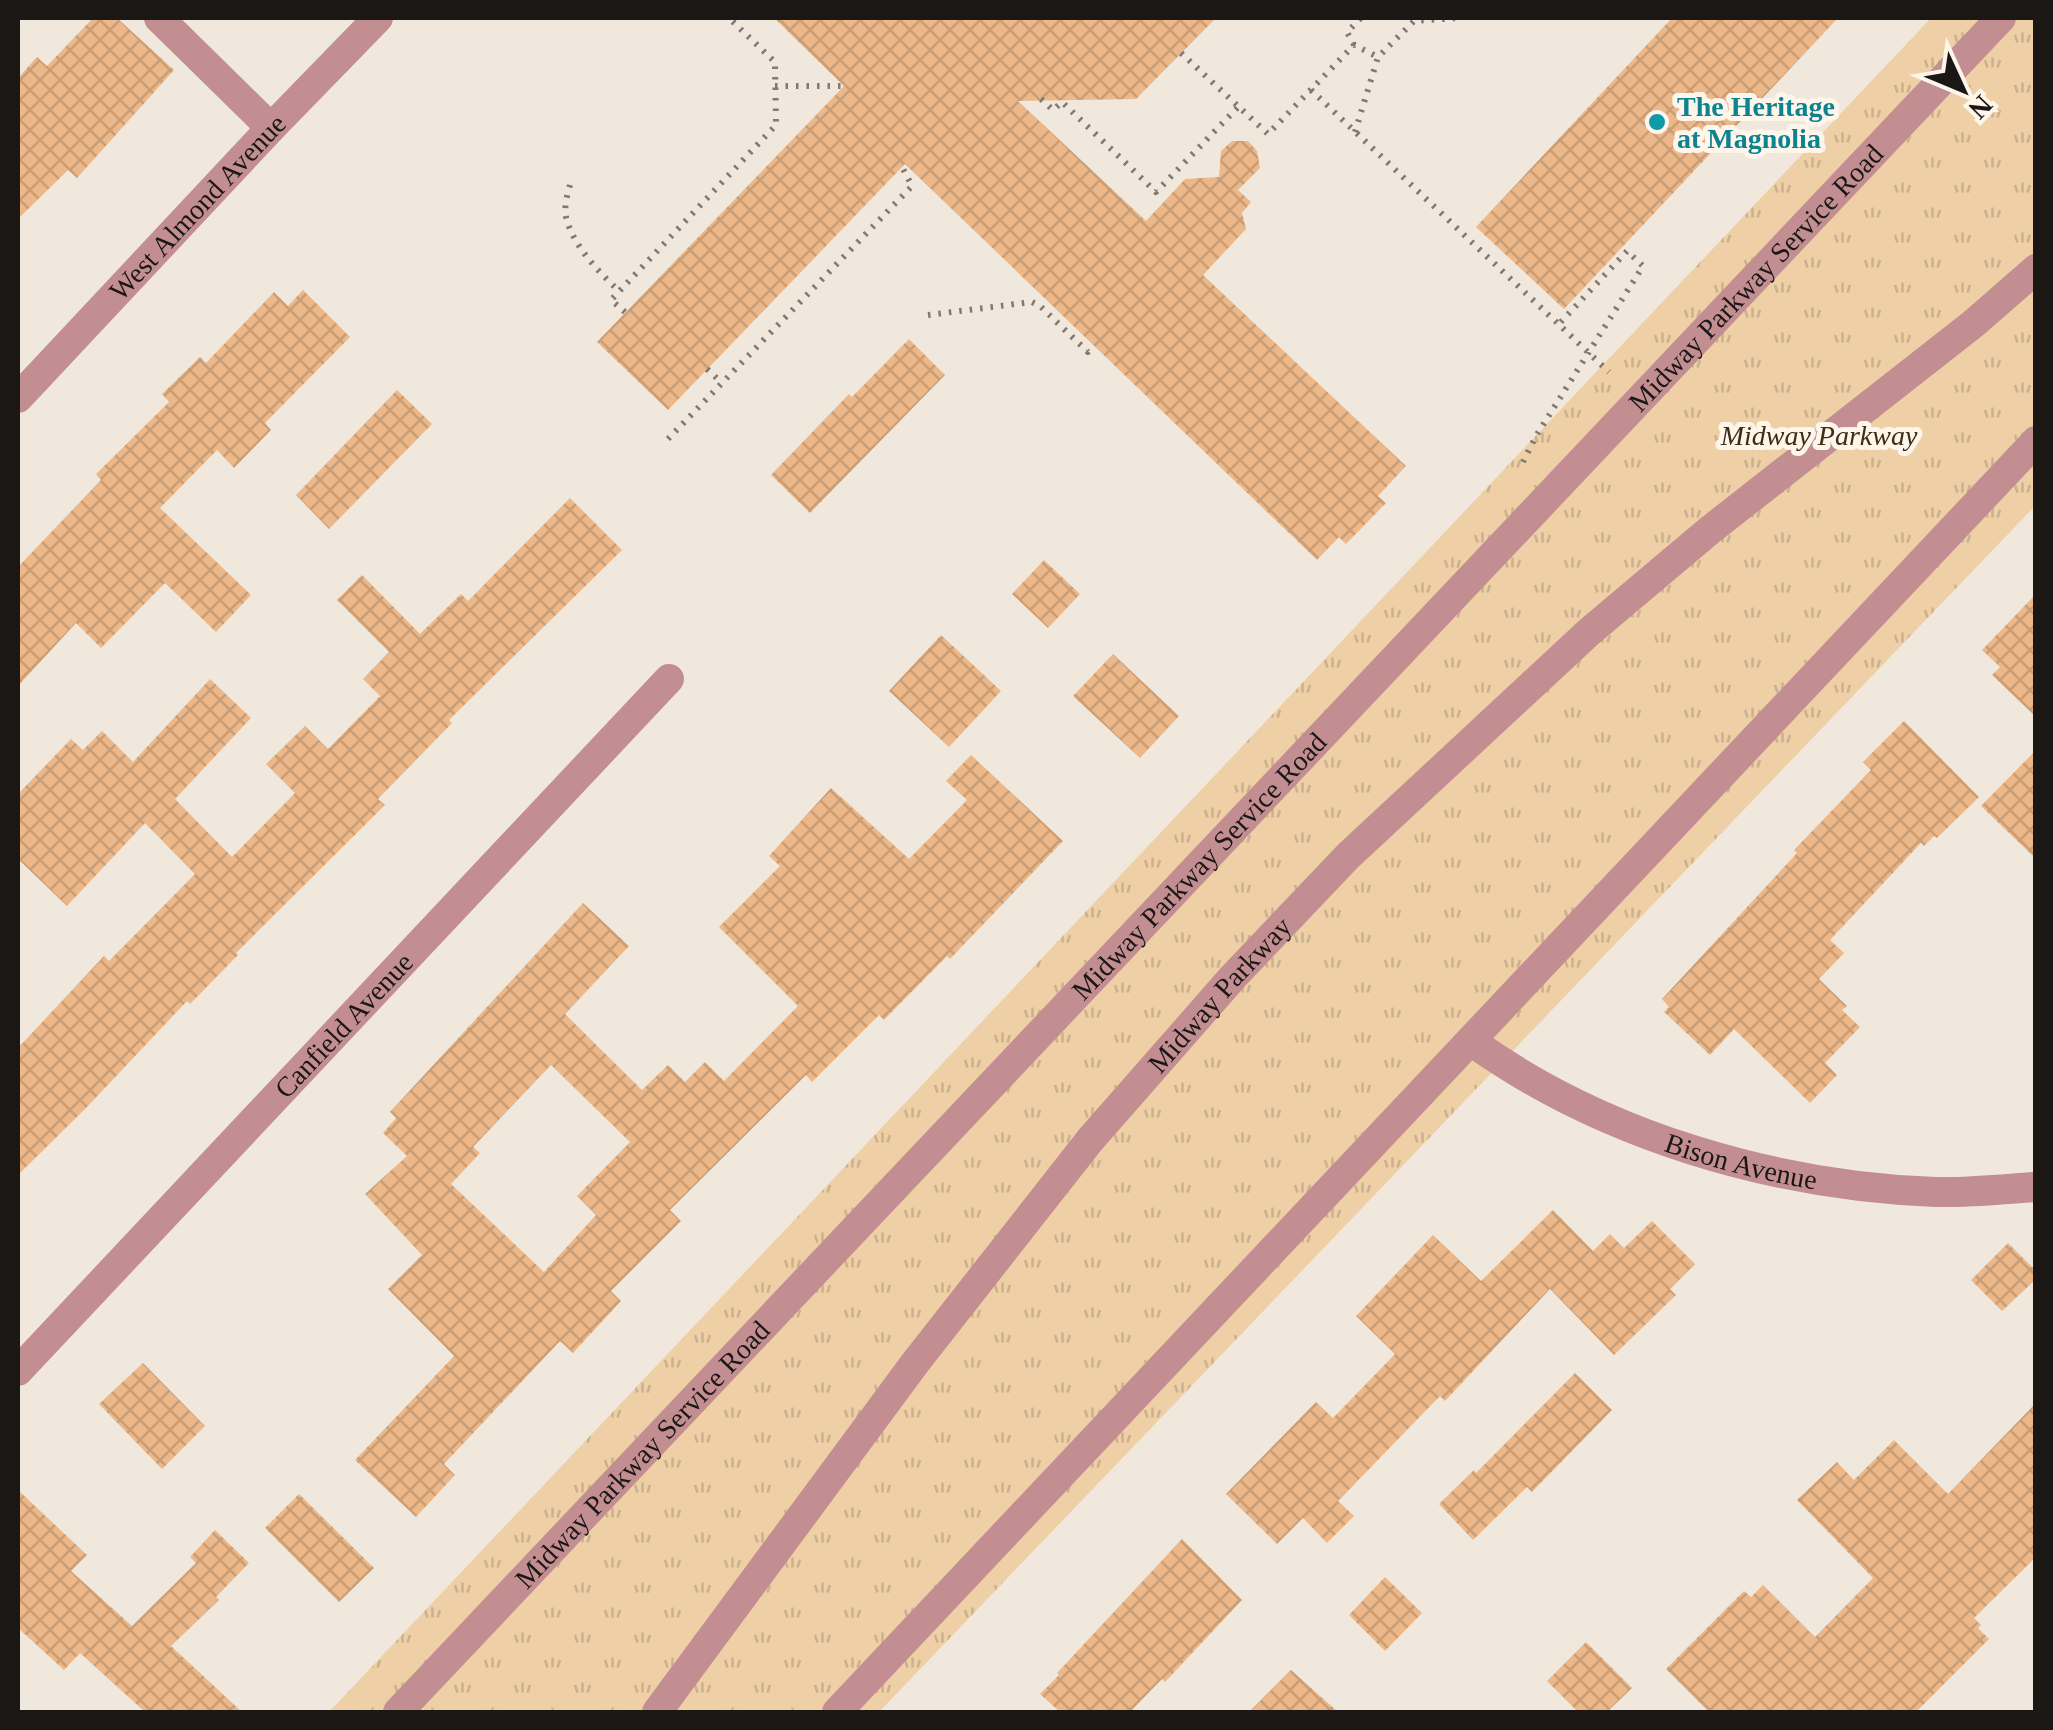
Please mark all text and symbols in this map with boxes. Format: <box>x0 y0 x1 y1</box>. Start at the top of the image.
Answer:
north arrow <box>1913 40 2013 140</box>
text: N <box>1962 89 1999 125</box>
place label: The Heritage at Magnolia <box>1677 91 1835 154</box>
street label: West Almond Avenue <box>103 108 292 306</box>
marker: The Heritage at Magnolia <box>1646 111 1668 133</box>
street label: Midway Parkway Service Road <box>1622 138 1889 418</box>
park label: Midway Parkway <box>1720 420 1918 451</box>
street label: Midway Parkway Service Road <box>1067 724 1333 1006</box>
street label: Midway Parkway <box>1141 909 1299 1079</box>
street label: Canfield Avenue <box>268 947 419 1104</box>
street label: Bison Avenue <box>1661 1127 1820 1196</box>
street label: Midway Parkway Service Road <box>509 1315 776 1594</box>

